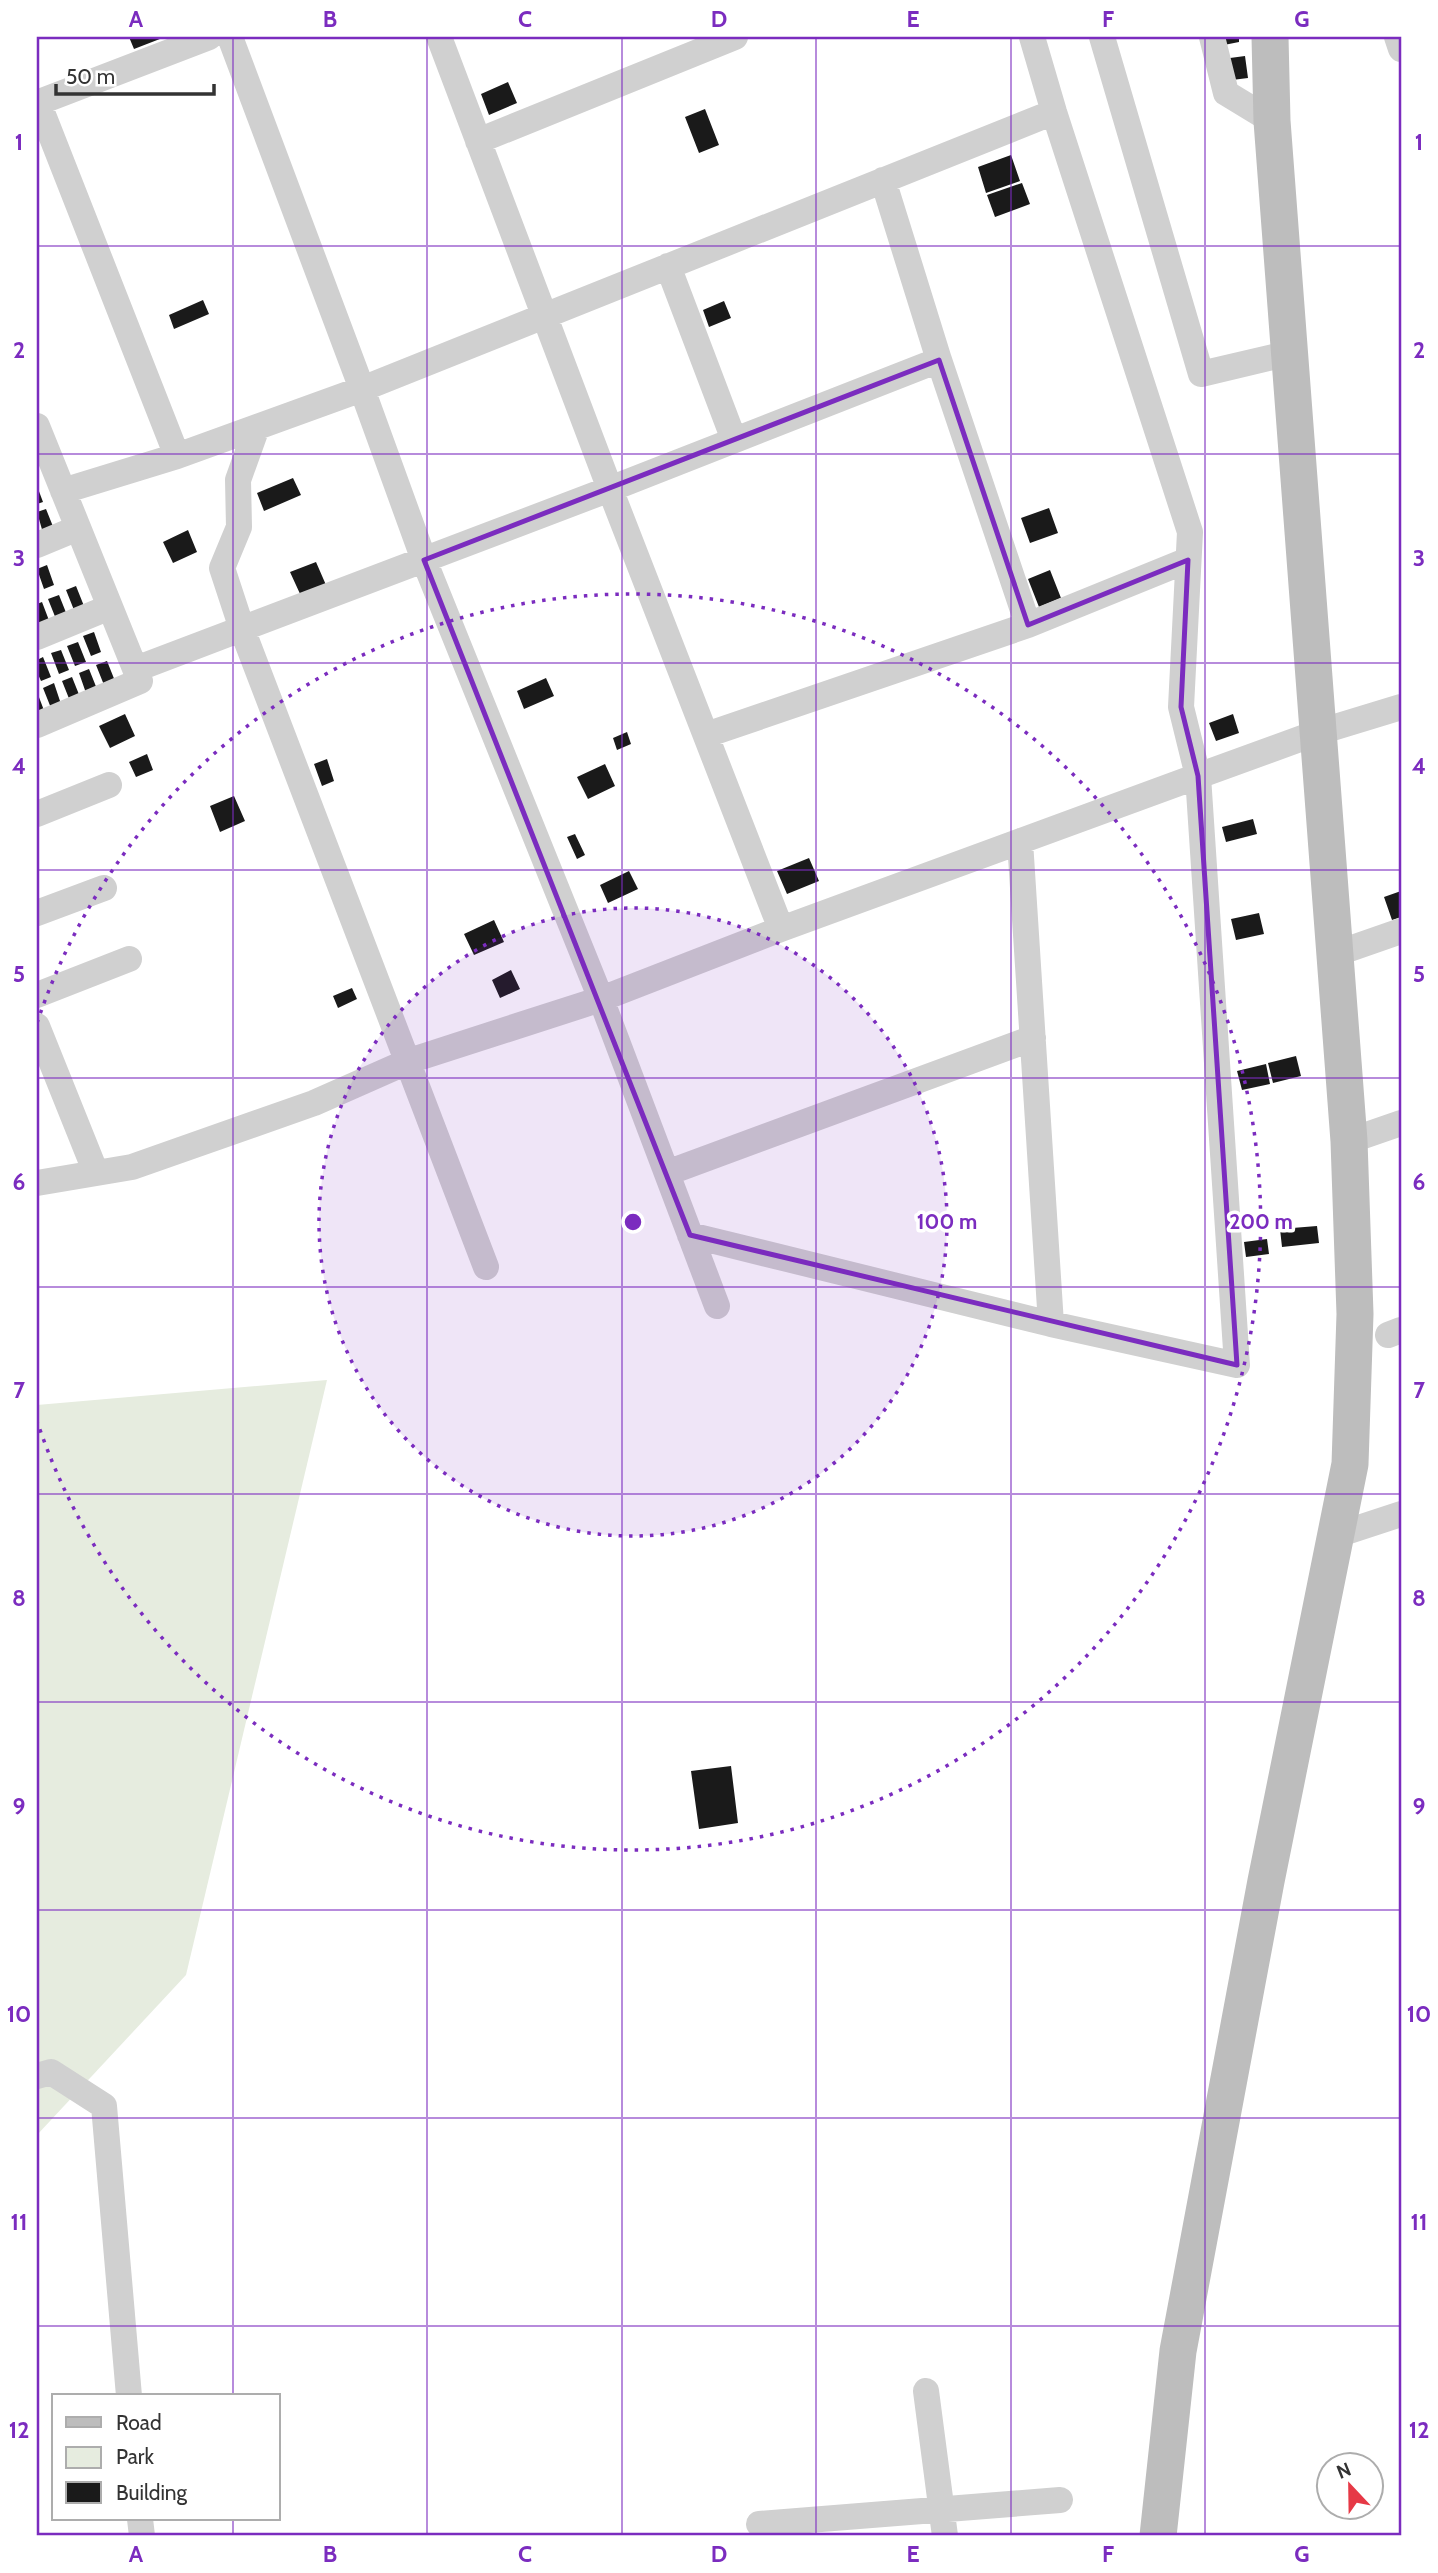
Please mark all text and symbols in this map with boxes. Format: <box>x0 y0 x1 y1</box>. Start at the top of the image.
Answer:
text: A <box>129 5 144 33</box>
text: B <box>323 5 337 33</box>
text: C <box>518 5 532 33</box>
text: D <box>711 5 727 33</box>
text: E <box>906 5 920 33</box>
text: F <box>1102 5 1114 33</box>
text: G <box>1294 5 1310 33</box>
scale bar <box>56 52 214 96</box>
text: 50 m <box>66 64 115 89</box>
text: 1 <box>15 128 23 156</box>
text: 1 <box>1415 128 1423 156</box>
text: 2 <box>13 336 25 364</box>
text: 2 <box>1413 336 1425 364</box>
text: 3 <box>13 544 25 572</box>
text: 3 <box>1413 544 1425 572</box>
text: 4 <box>12 752 26 780</box>
text: 4 <box>1412 752 1426 780</box>
text: 5 <box>13 960 25 988</box>
text: 5 <box>1413 960 1425 988</box>
text: 6 <box>13 1168 25 1196</box>
text: 6 <box>1413 1168 1425 1196</box>
text: 100 m <box>917 1209 977 1234</box>
text: 200 m <box>1229 1209 1293 1234</box>
centre of rings <box>621 1210 645 1234</box>
text: 7 <box>13 1376 25 1404</box>
text: 7 <box>1413 1376 1425 1404</box>
text: 8 <box>12 1584 26 1612</box>
text: 8 <box>1412 1584 1426 1612</box>
text: 9 <box>13 1792 25 1820</box>
text: 9 <box>1413 1792 1425 1820</box>
text: 10 <box>7 2000 31 2028</box>
text: 10 <box>1407 2000 1431 2028</box>
text: 11 <box>11 2208 27 2236</box>
text: 11 <box>1411 2208 1427 2236</box>
legend <box>52 2394 280 2520</box>
text: Road <box>116 2410 162 2435</box>
text: 12 <box>9 2416 29 2444</box>
text: 12 <box>1409 2416 1429 2444</box>
text: Park <box>116 2444 154 2469</box>
north arrow <box>1316 2450 1386 2520</box>
text: N <box>1333 2458 1354 2484</box>
text: Building <box>116 2480 188 2505</box>
text: A <box>129 2540 144 2568</box>
text: B <box>323 2540 337 2568</box>
text: C <box>518 2540 532 2568</box>
text: D <box>711 2540 727 2568</box>
text: E <box>906 2540 920 2568</box>
text: F <box>1102 2540 1114 2568</box>
text: G <box>1294 2540 1310 2568</box>

